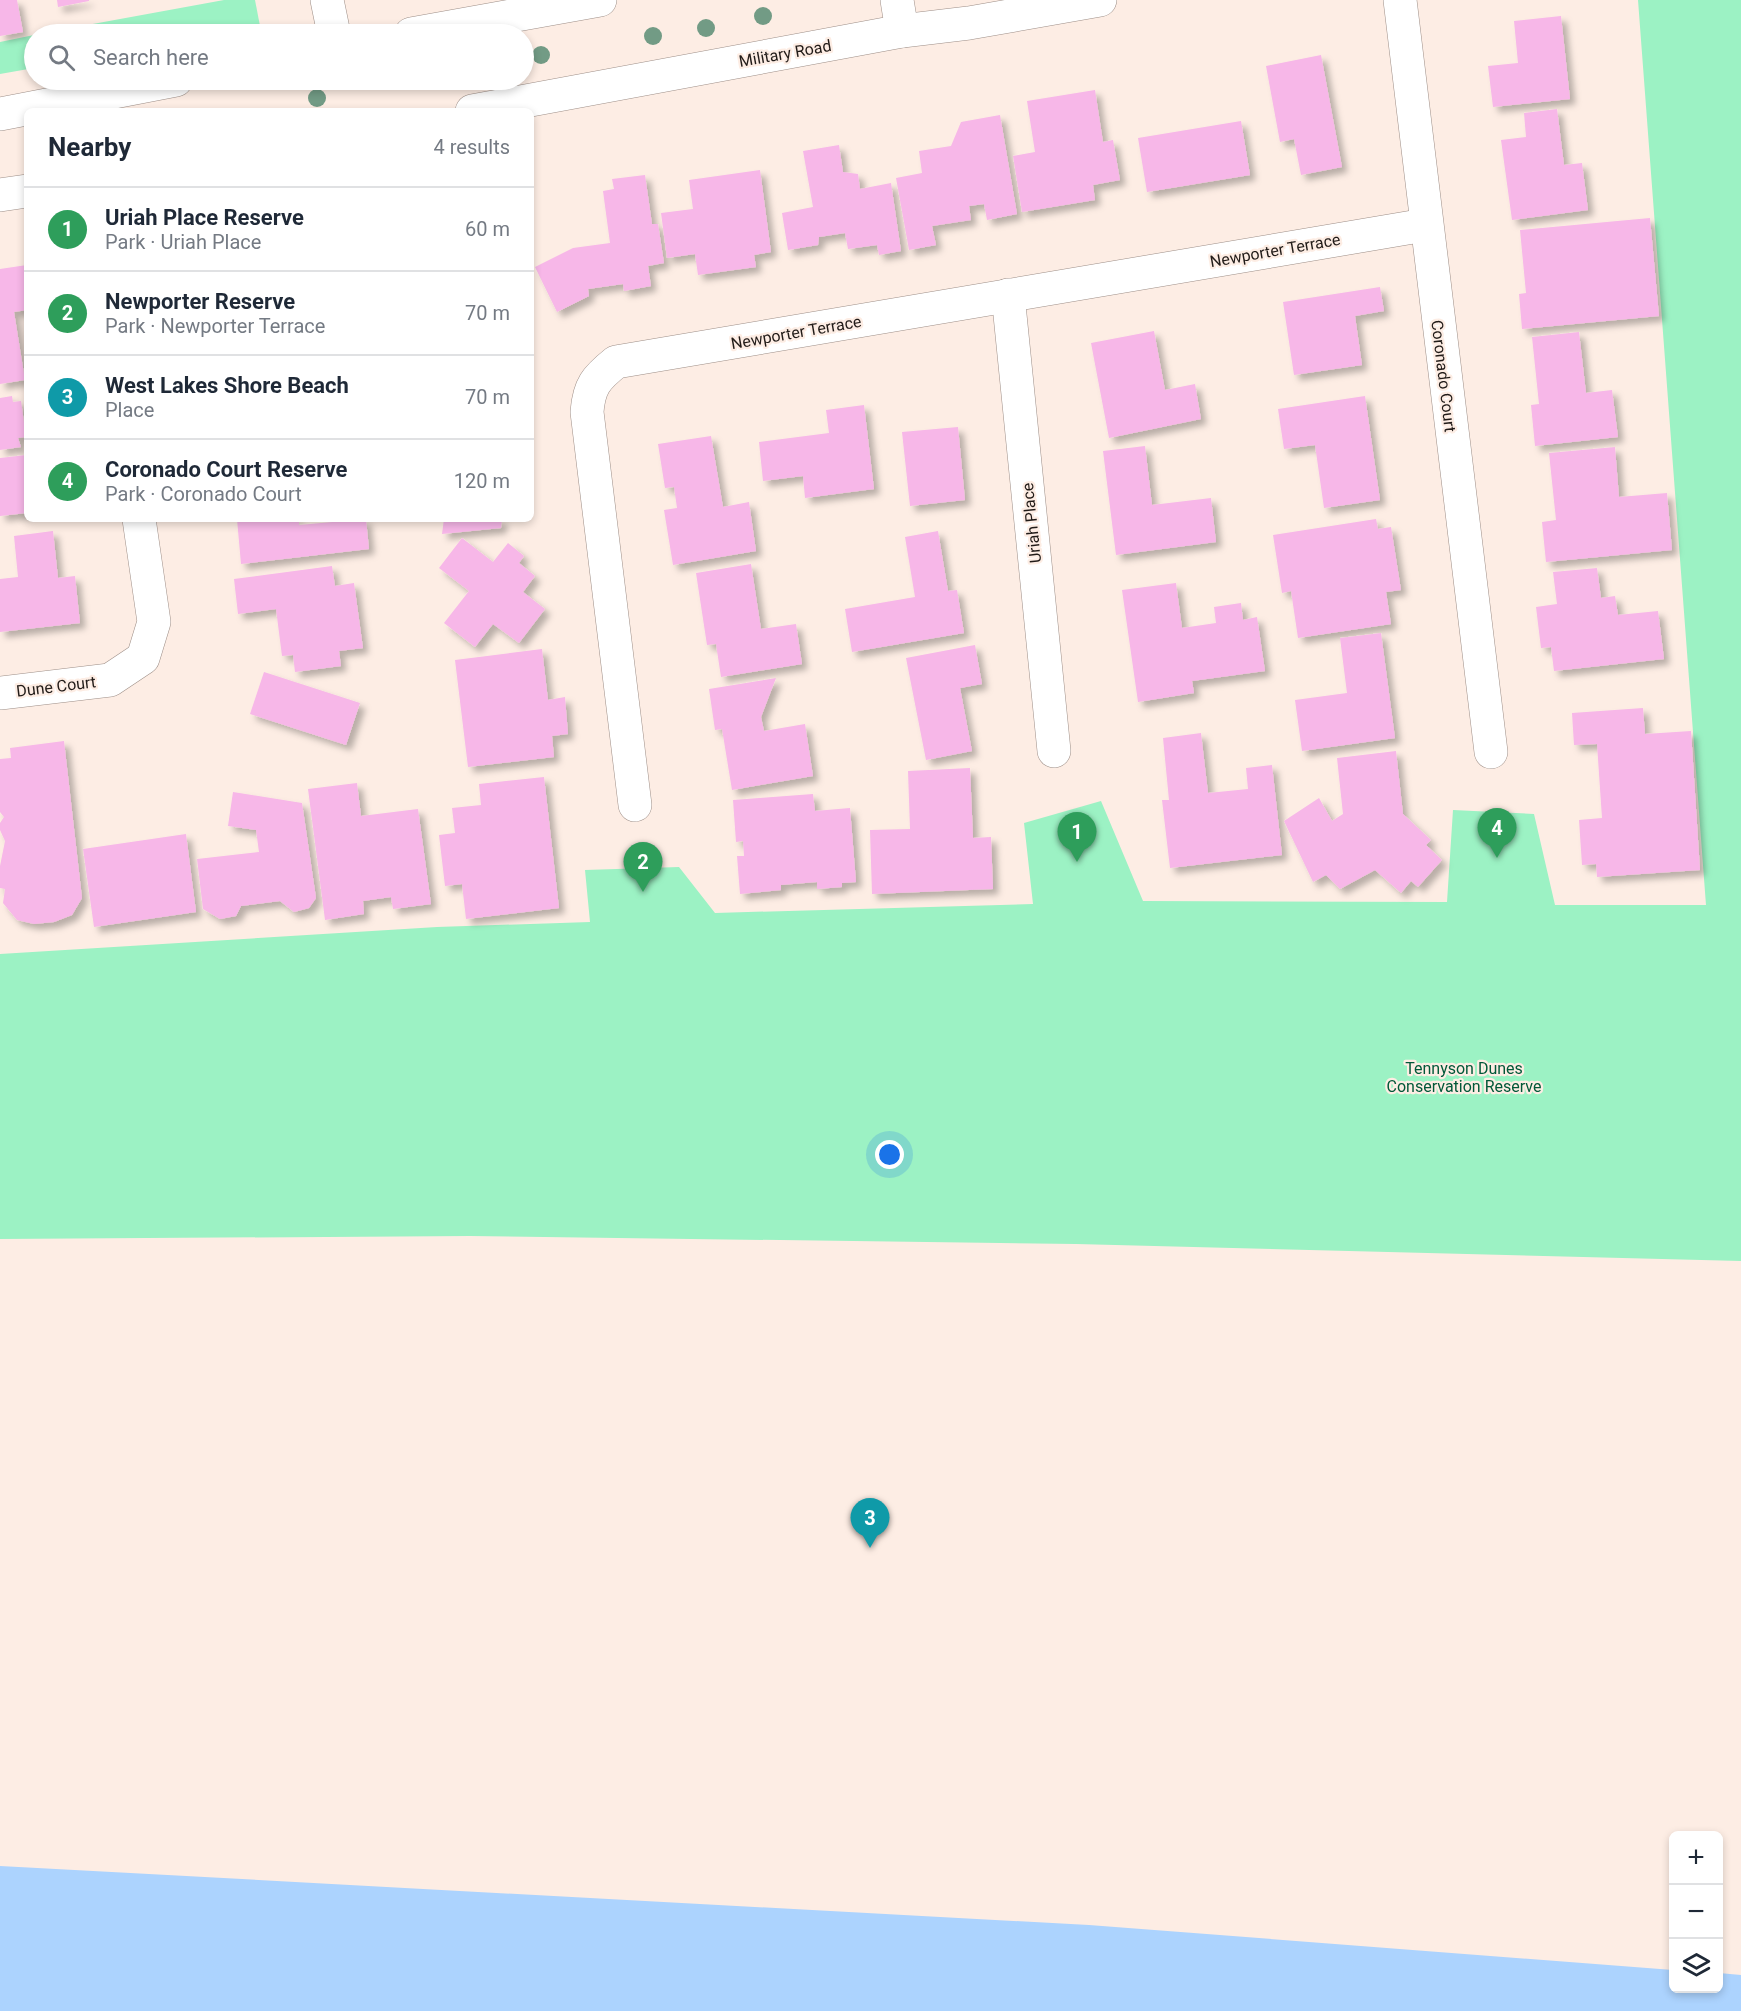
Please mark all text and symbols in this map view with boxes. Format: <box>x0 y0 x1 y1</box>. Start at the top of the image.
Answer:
search box <box>24 24 534 90</box>
street label: Military Road <box>737 36 833 71</box>
icon: search <box>45 41 78 74</box>
text: Search here <box>93 45 209 70</box>
text: Nearby <box>48 132 131 162</box>
text: 4 results <box>434 135 510 159</box>
text: Uriah Place Reserve <box>105 205 304 230</box>
text: 1 <box>62 217 73 241</box>
text: 60 m <box>465 217 510 241</box>
text: Park · Uriah Place <box>105 230 261 254</box>
street label: Newporter Terrace <box>1208 230 1342 271</box>
text: Newporter Reserve <box>105 289 295 314</box>
text: 2 <box>62 301 73 325</box>
text: 70 m <box>465 301 510 325</box>
street label: Newporter Terrace <box>729 312 863 353</box>
text: Park · Newporter Terrace <box>105 314 325 338</box>
street label: Coronado Court <box>1427 319 1460 433</box>
text: West Lakes Shore Beach <box>105 373 349 398</box>
text: 3 <box>62 385 73 409</box>
text: 70 m <box>465 385 510 409</box>
text: Place <box>105 398 154 422</box>
text: Coronado Court Reserve <box>105 457 347 482</box>
text: 4 <box>62 469 73 493</box>
text: 120 m <box>454 469 510 493</box>
text: Park · Coronado Court <box>105 482 302 506</box>
street label: Uriah Place <box>1018 482 1045 564</box>
street label: Dune Court <box>15 672 97 701</box>
pin: 4 <box>1478 808 1516 858</box>
pin: 1 <box>1058 812 1096 862</box>
pin: 2 <box>624 842 662 892</box>
park label: Tennyson Dunes Conservation Reserve <box>1387 1059 1541 1096</box>
your location <box>875 1140 904 1169</box>
pin: 3 <box>850 1498 890 1548</box>
map controls <box>1669 1831 1723 1993</box>
button: + <box>1669 1831 1723 1885</box>
button: − <box>1669 1885 1723 1939</box>
button: layers <box>1669 1939 1723 1993</box>

